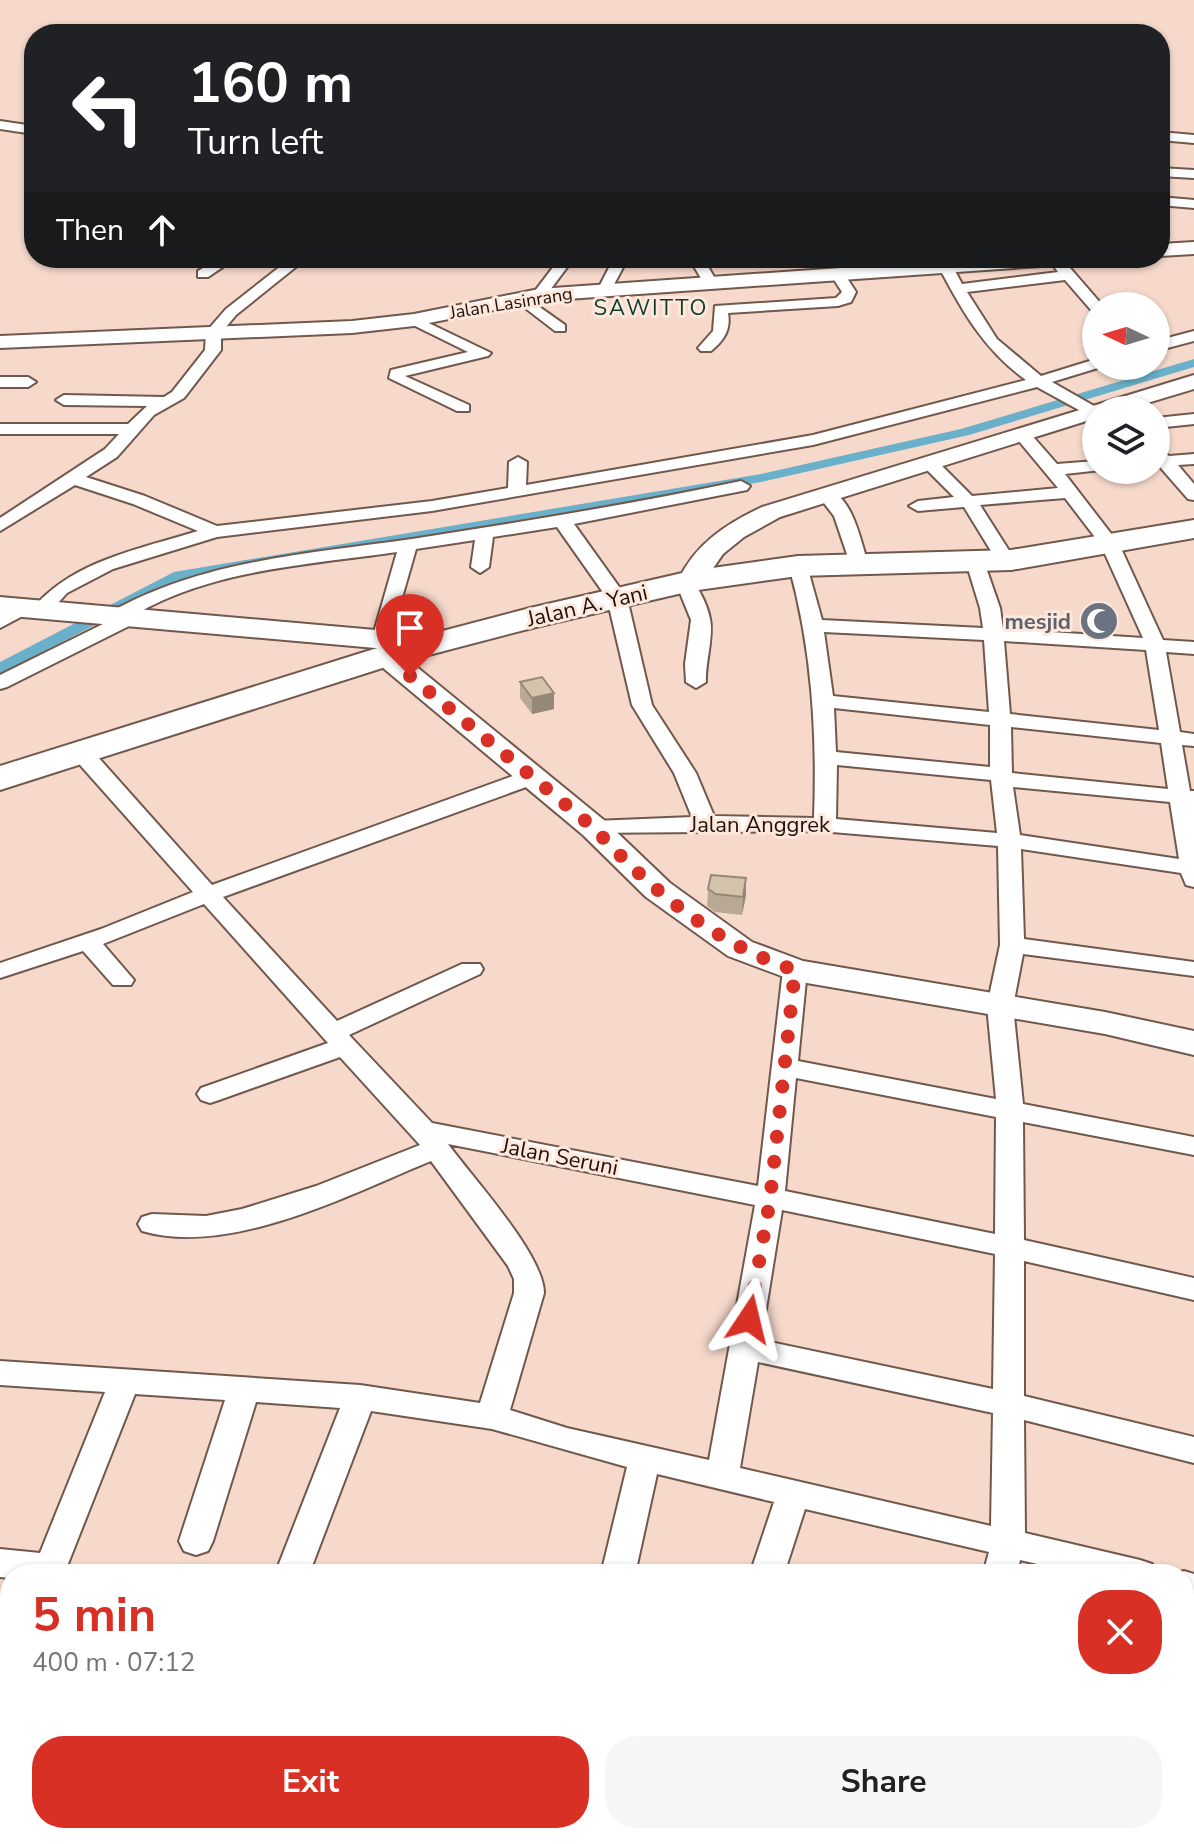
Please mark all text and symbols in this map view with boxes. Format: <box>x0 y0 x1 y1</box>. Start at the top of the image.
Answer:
text: 160 m <box>188 45 353 122</box>
icon: left <box>56 56 160 160</box>
text: Turn left <box>188 118 323 167</box>
icon: ahead <box>140 208 184 252</box>
text: Then <box>56 210 124 251</box>
street label: Jalan Lasinrang <box>447 281 574 325</box>
north arrow <box>1082 292 1170 380</box>
map controls <box>1082 292 1170 484</box>
district label: SAWITTO <box>594 293 708 323</box>
button: layers <box>1082 396 1170 484</box>
street label: Jalan A. Yani <box>523 578 651 635</box>
pin <box>376 594 444 676</box>
mosque icon: mesjid <box>1078 600 1120 642</box>
icon: arrive <box>388 606 432 650</box>
place label: mesjid <box>1005 607 1071 637</box>
street label: Jalan Anggrek <box>689 810 831 840</box>
street label: Jalan Seruni <box>498 1131 621 1183</box>
position arrow <box>707 1277 791 1361</box>
text: 5 min <box>32 1582 156 1648</box>
button: close <box>1078 1590 1162 1674</box>
text: 400 m · 07:12 <box>32 1645 195 1680</box>
button: Exit <box>32 1736 589 1828</box>
button: Share <box>605 1736 1162 1828</box>

